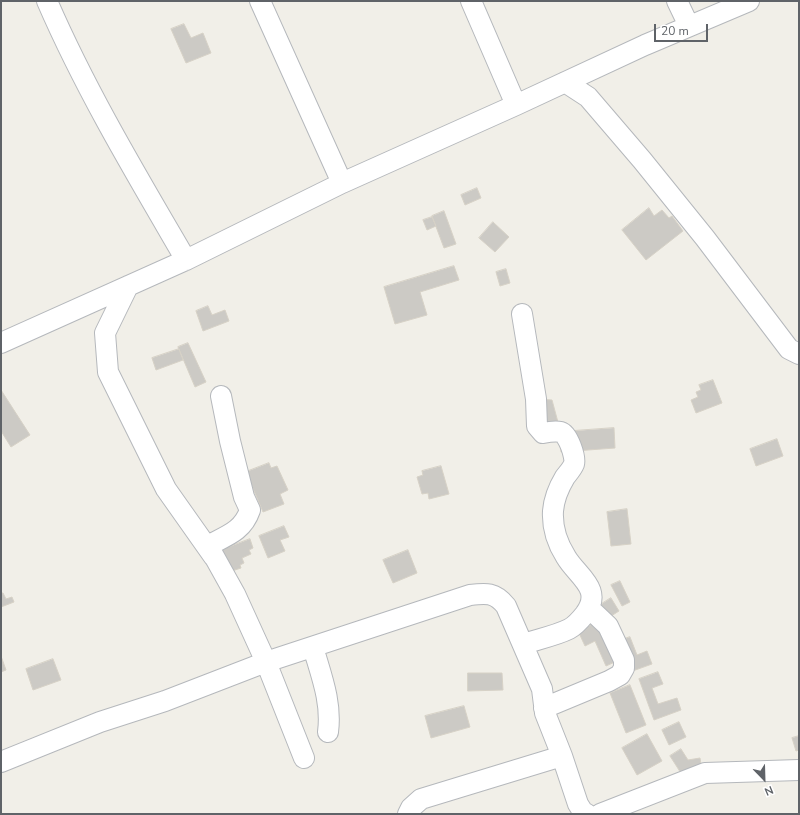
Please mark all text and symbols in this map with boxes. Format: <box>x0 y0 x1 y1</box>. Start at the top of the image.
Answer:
scale bar <box>656 16 710 42</box>
text: 20 m <box>661 23 689 39</box>
north arrow <box>744 759 784 799</box>
text: N <box>762 782 776 799</box>

